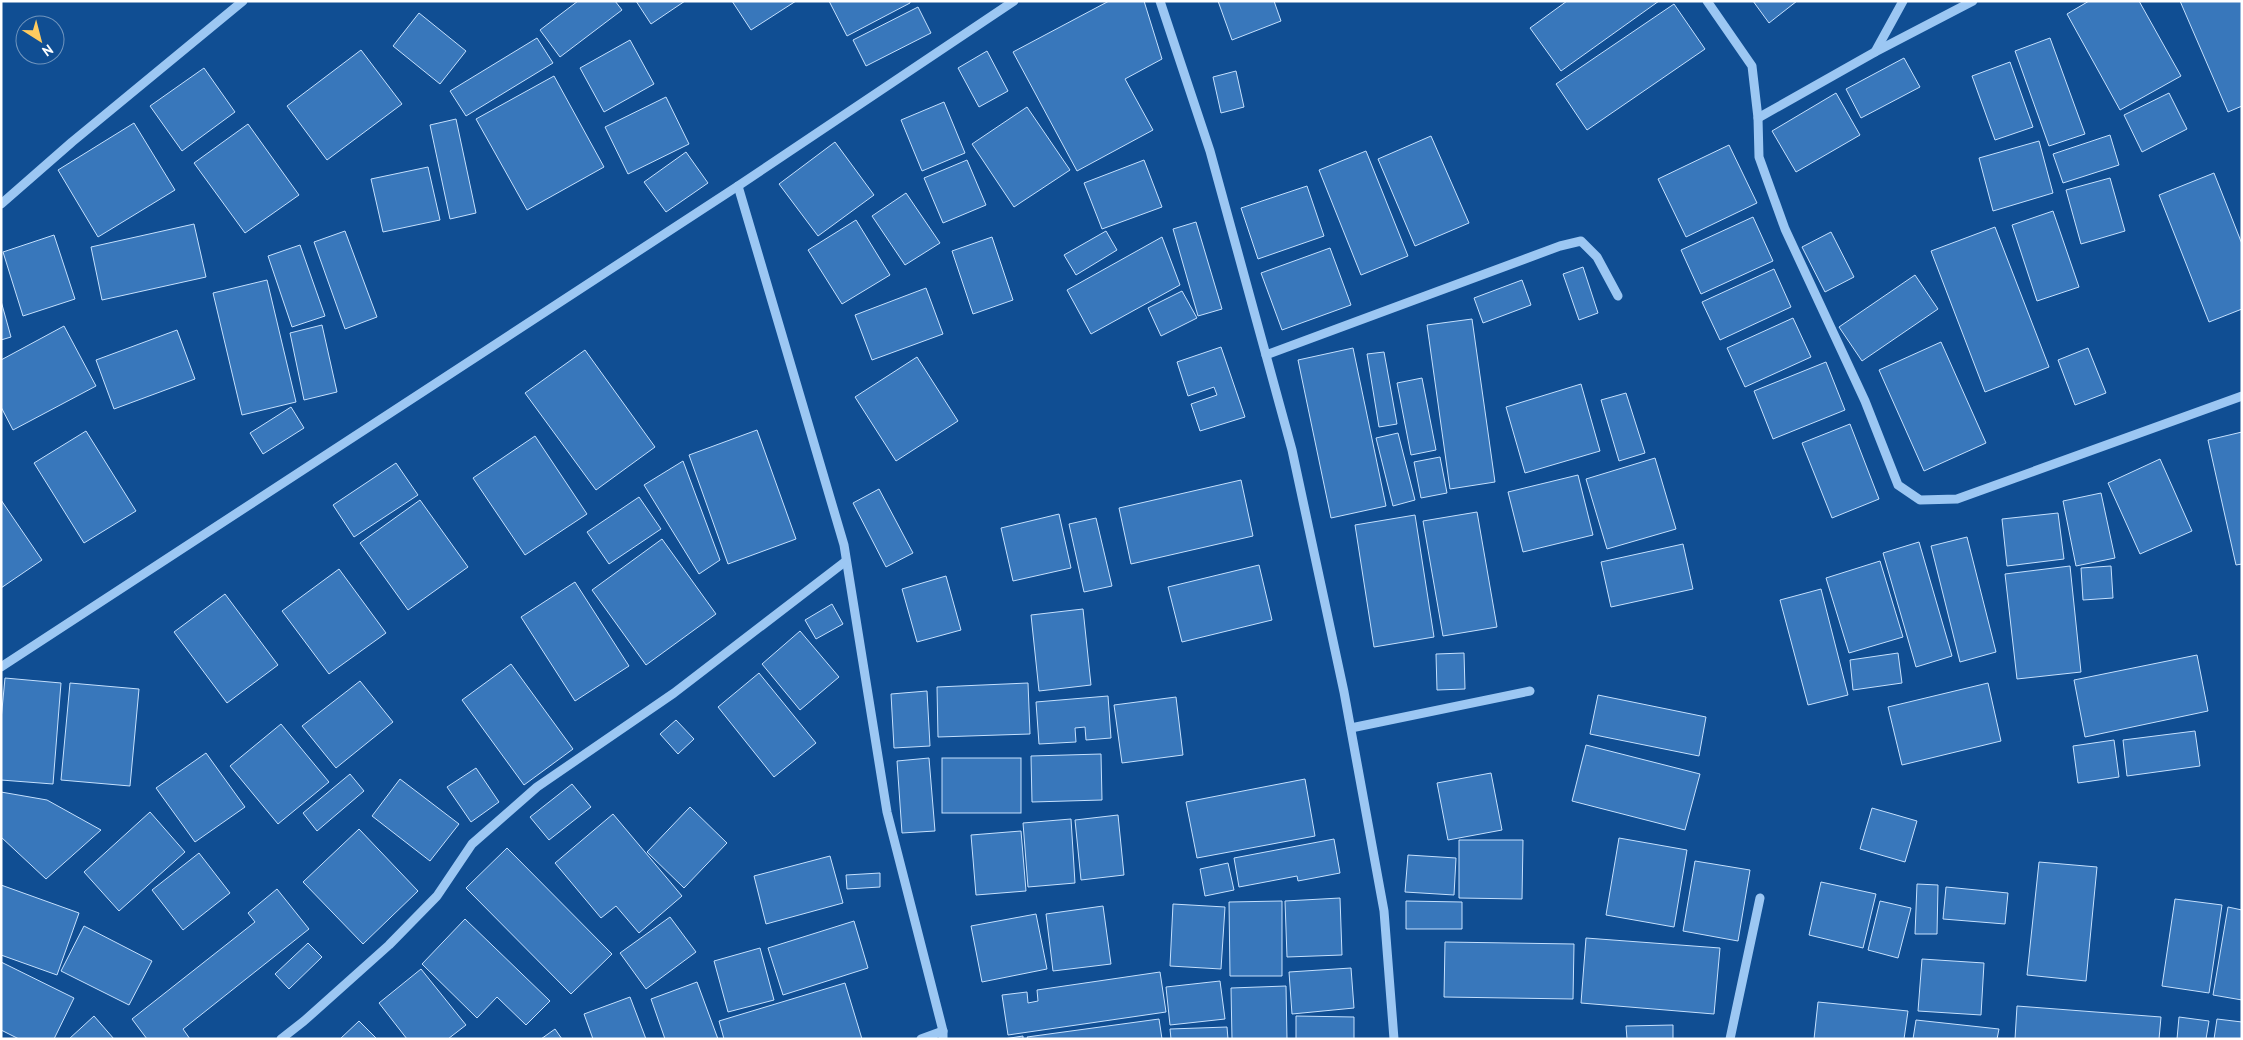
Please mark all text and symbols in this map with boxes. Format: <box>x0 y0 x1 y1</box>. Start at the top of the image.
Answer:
north arrow <box>15 15 65 65</box>
text: N <box>39 41 57 61</box>

